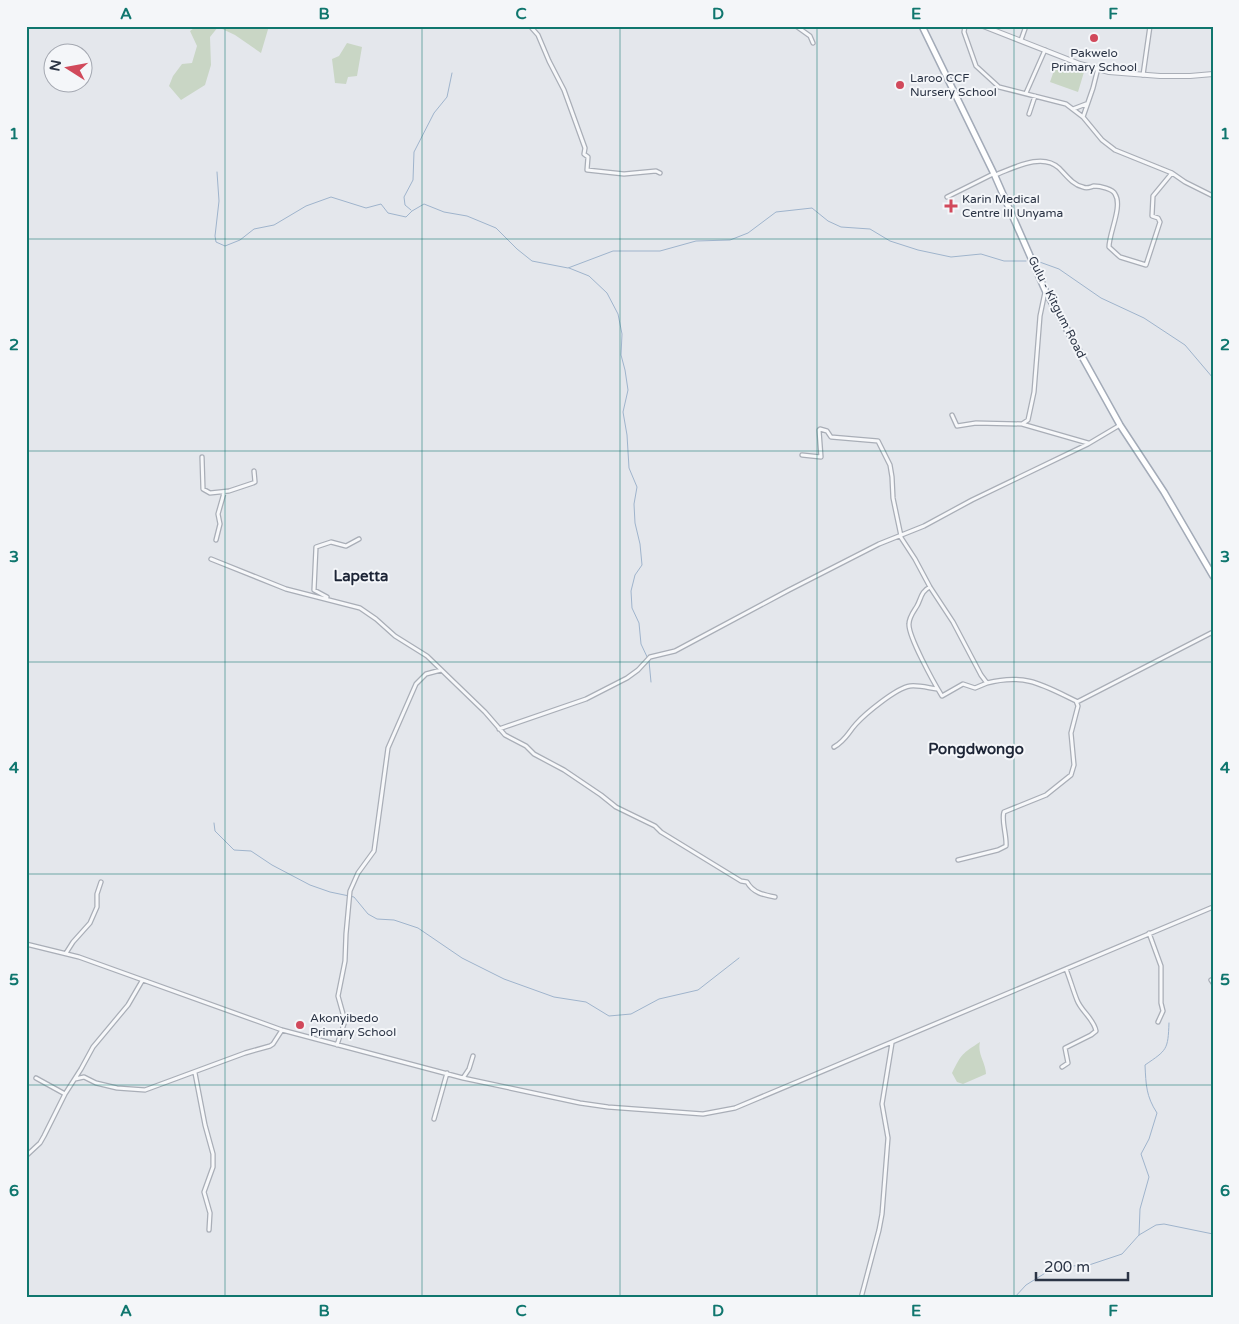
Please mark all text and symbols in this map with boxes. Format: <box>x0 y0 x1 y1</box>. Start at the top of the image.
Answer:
text: A <box>120 4 132 24</box>
text: B <box>318 4 330 24</box>
text: C <box>515 4 527 24</box>
text: D <box>712 4 724 24</box>
text: E <box>911 4 921 24</box>
text: F <box>1108 4 1118 24</box>
marker: Pakwelo Primary School <box>1088 32 1100 44</box>
north arrow <box>42 42 92 92</box>
place label: Pakwelo Primary School <box>1051 46 1137 74</box>
text: N <box>46 58 65 73</box>
place label: Laroo CCF Nursery School <box>910 71 997 99</box>
marker: Laroo CCF Nursery School <box>894 79 906 91</box>
text: 1 <box>9 124 19 144</box>
text: 1 <box>1220 124 1230 144</box>
place label: Karin Medical Centre III Unyama <box>962 192 1063 220</box>
marker: Karin Medical Centre III Unyama <box>944 199 958 213</box>
street label: Gulu - Kitgum Road <box>1025 254 1089 360</box>
text: 2 <box>9 335 19 355</box>
text: 2 <box>1220 335 1230 355</box>
text: 3 <box>9 547 19 567</box>
text: 3 <box>1220 547 1230 567</box>
district label: Lapetta <box>334 567 388 586</box>
district label: Pongdwongo <box>928 740 1024 759</box>
text: 4 <box>9 758 19 778</box>
text: 4 <box>1220 758 1230 778</box>
text: 5 <box>9 970 19 990</box>
text: 5 <box>1220 970 1230 990</box>
place label: Akonyibedo Primary School <box>310 1011 396 1039</box>
marker: Akonyibedo Primary School <box>294 1019 306 1031</box>
text: 6 <box>9 1181 19 1201</box>
text: 6 <box>1220 1181 1230 1201</box>
scale bar <box>1036 1249 1129 1281</box>
text: 200 m <box>1044 1258 1090 1276</box>
text: A <box>120 1301 132 1321</box>
text: B <box>318 1301 330 1321</box>
text: C <box>515 1301 527 1321</box>
text: D <box>712 1301 724 1321</box>
text: E <box>911 1301 921 1321</box>
text: F <box>1108 1301 1118 1321</box>

